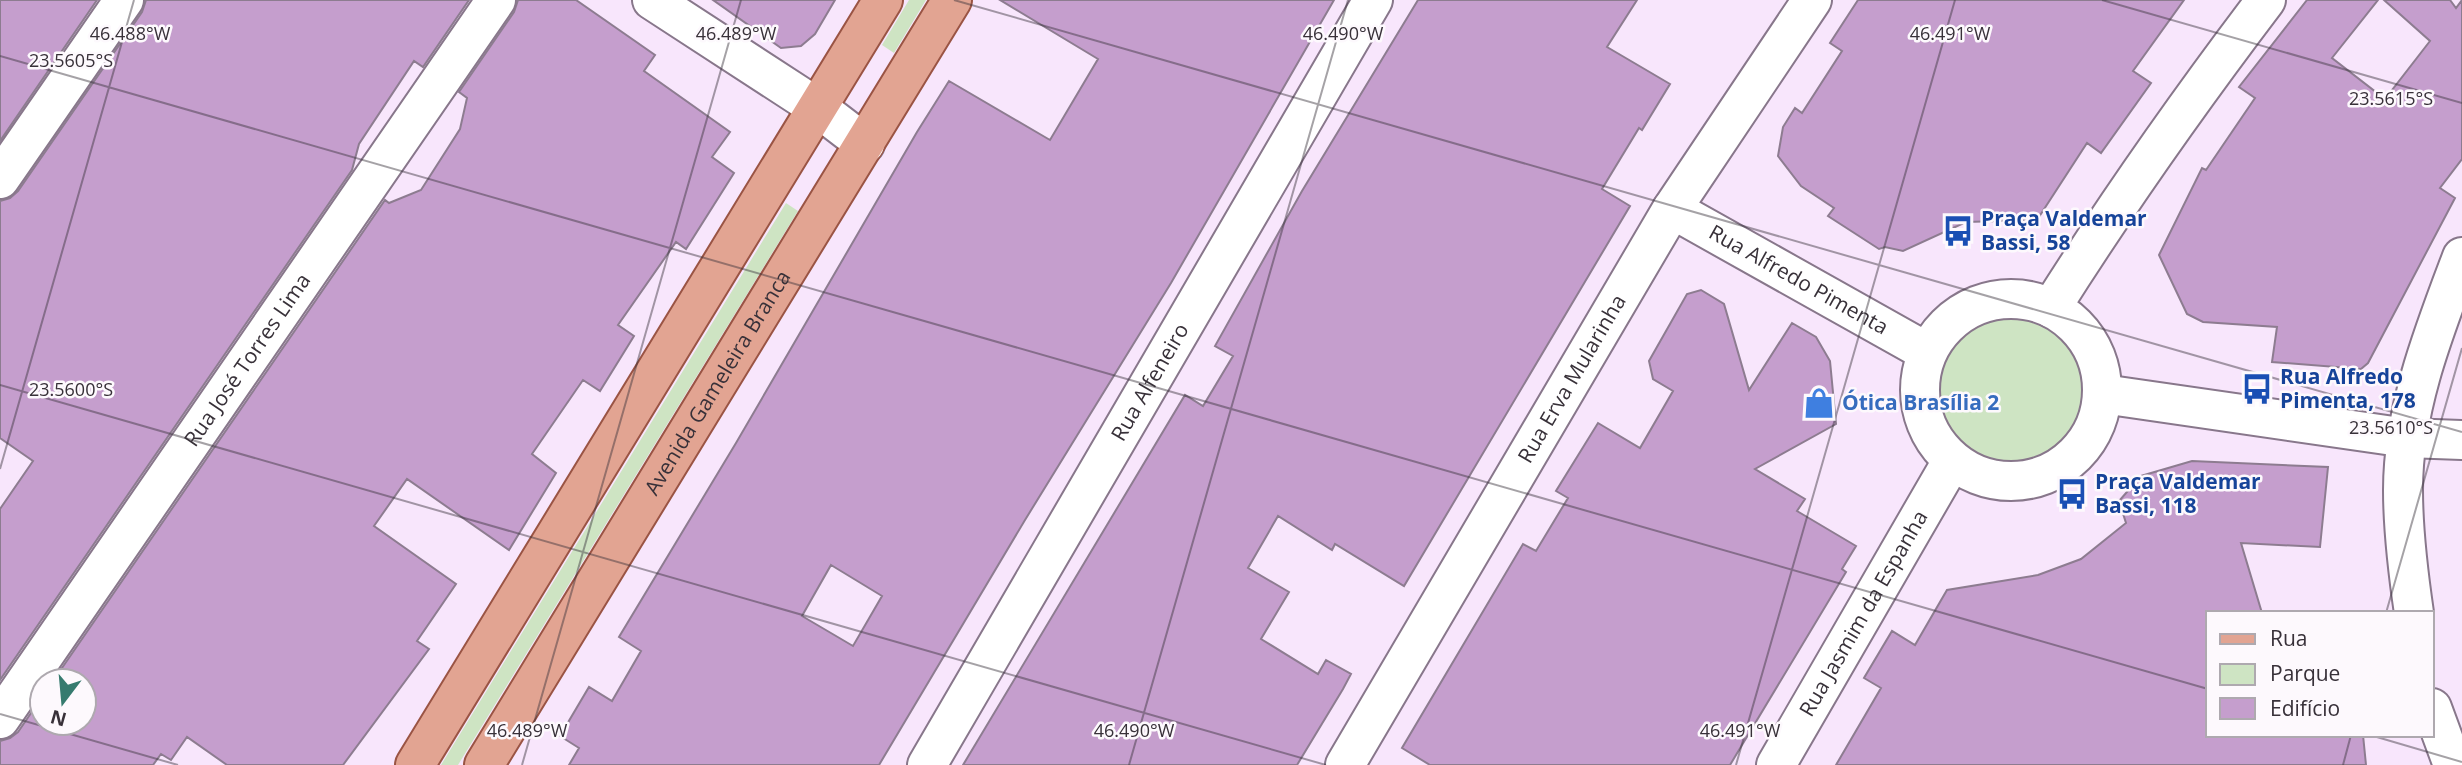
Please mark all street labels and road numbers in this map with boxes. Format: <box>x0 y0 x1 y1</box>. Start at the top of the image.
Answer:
street label: Rua Alfredo Pimenta <box>1704 218 1894 340</box>
street label: Avenida Gameleira Branca <box>638 265 796 500</box>
street label: Rua José Torres Lima <box>177 267 316 452</box>
street label: Rua Erva Mularinha <box>1511 289 1632 468</box>
street label: Rua Alfeneiro <box>1104 318 1195 446</box>
street label: Rua Jasmim da Espanha <box>1792 505 1933 721</box>

